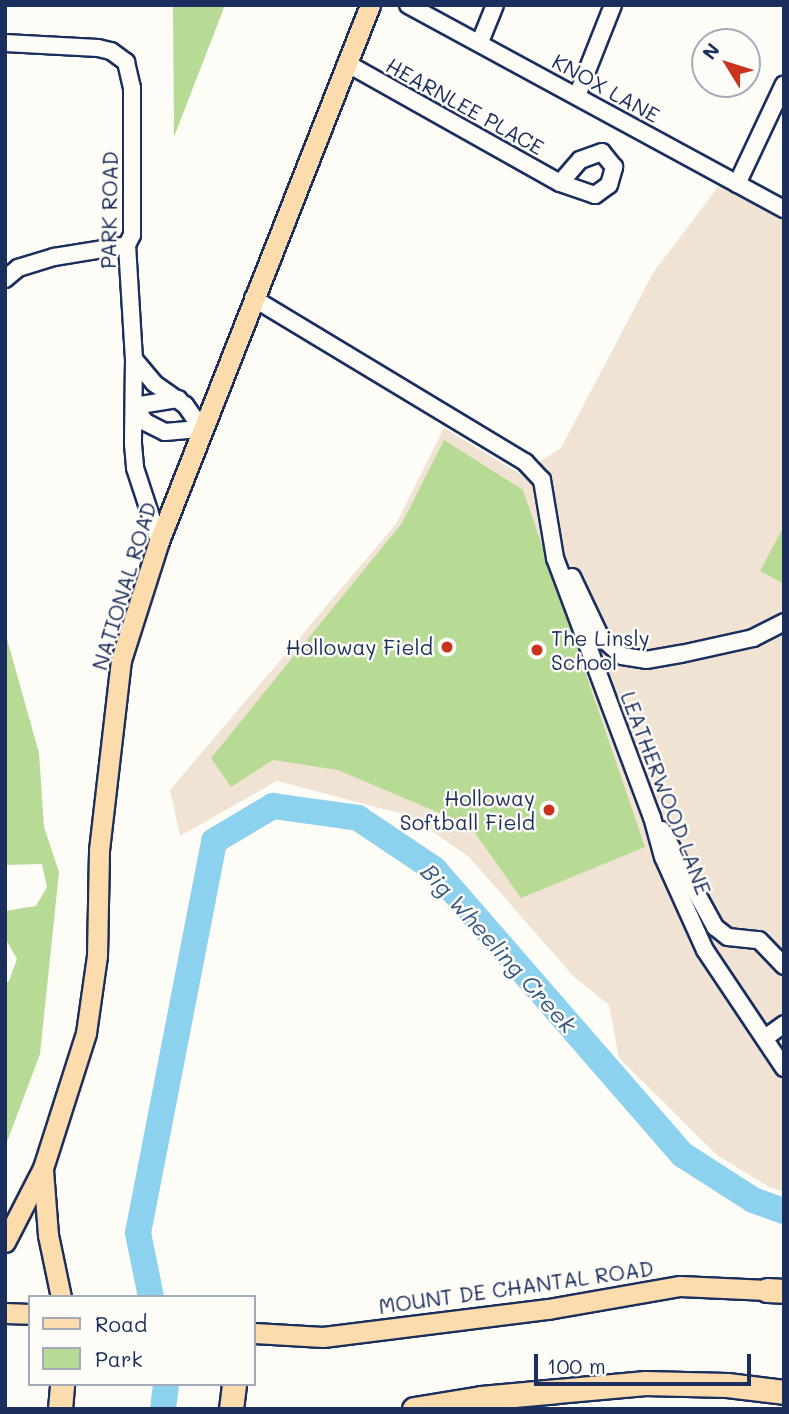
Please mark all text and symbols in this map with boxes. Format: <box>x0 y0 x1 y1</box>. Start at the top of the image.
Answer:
north arrow <box>691 28 761 98</box>
text: N <box>696 38 725 64</box>
street label: KNOX LANE <box>548 48 664 128</box>
street label: HEARNLEE PLACE <box>382 52 548 160</box>
street label: PARK ROAD <box>95 151 123 269</box>
street label: NATIONAL ROAD <box>86 499 162 673</box>
place label: The Linsly School <box>551 625 650 675</box>
place label: Holloway Field <box>286 634 433 660</box>
marker: Holloway Field <box>439 639 455 655</box>
marker: The Linsly School <box>529 642 545 658</box>
street label: LEATHERWOOD LANE <box>616 688 716 898</box>
place label: Holloway Softball Field <box>400 785 535 835</box>
marker: Holloway Softball Field <box>541 802 557 818</box>
water label: Big Wheeling Creek <box>416 858 582 1038</box>
street label: MOUNT DE CHANTAL ROAD <box>377 1255 655 1319</box>
legend <box>28 1295 256 1386</box>
text: Road <box>95 1310 147 1337</box>
scale bar <box>537 1340 754 1384</box>
text: Park <box>95 1345 143 1372</box>
text: 100 m <box>547 1352 606 1379</box>

